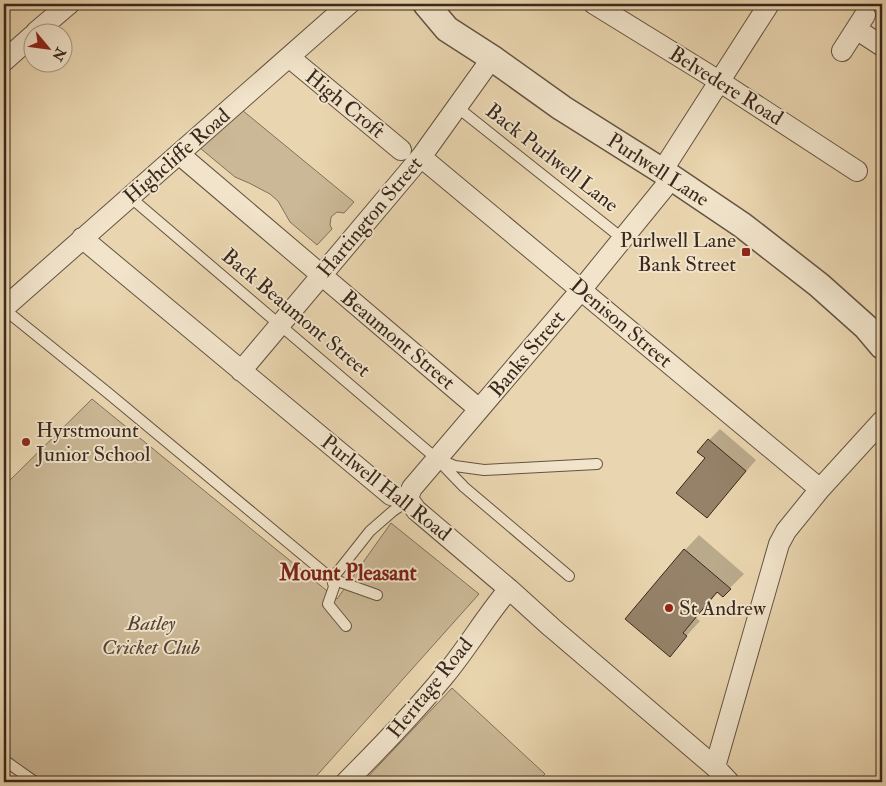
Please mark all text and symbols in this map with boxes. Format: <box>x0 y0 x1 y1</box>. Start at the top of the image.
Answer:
north arrow <box>22 22 72 72</box>
street label: Belvedere Road <box>664 40 789 132</box>
text: N <box>48 44 70 64</box>
street label: High Croft <box>300 64 391 145</box>
street label: Back Purlwell Lane <box>480 98 624 219</box>
street label: Highcliffe Road <box>118 102 236 210</box>
street label: Purlwell Lane <box>602 127 714 213</box>
street label: Hartington Street <box>311 151 429 283</box>
place label: Purlwell Lane Bank Street <box>620 227 736 278</box>
street label: Back Beaumont Street <box>216 243 376 383</box>
marker: Purlwell Lane Bank Street <box>740 246 752 258</box>
street label: Denison Street <box>564 272 678 374</box>
street label: Beaumont Street <box>335 284 461 396</box>
street label: Banks Street <box>483 305 571 403</box>
place label: Hyrstmount Junior School <box>35 417 151 468</box>
street label: Purlwell Hall Road <box>316 429 457 548</box>
marker: Hyrstmount Junior School <box>20 436 32 448</box>
district label: Mount Pleasant <box>278 559 418 587</box>
place label: St Andrew <box>679 595 767 622</box>
marker: St Andrew <box>663 602 675 614</box>
park label: Batley Cricket Club <box>102 610 200 661</box>
street label: Heritage Road <box>381 632 479 744</box>

